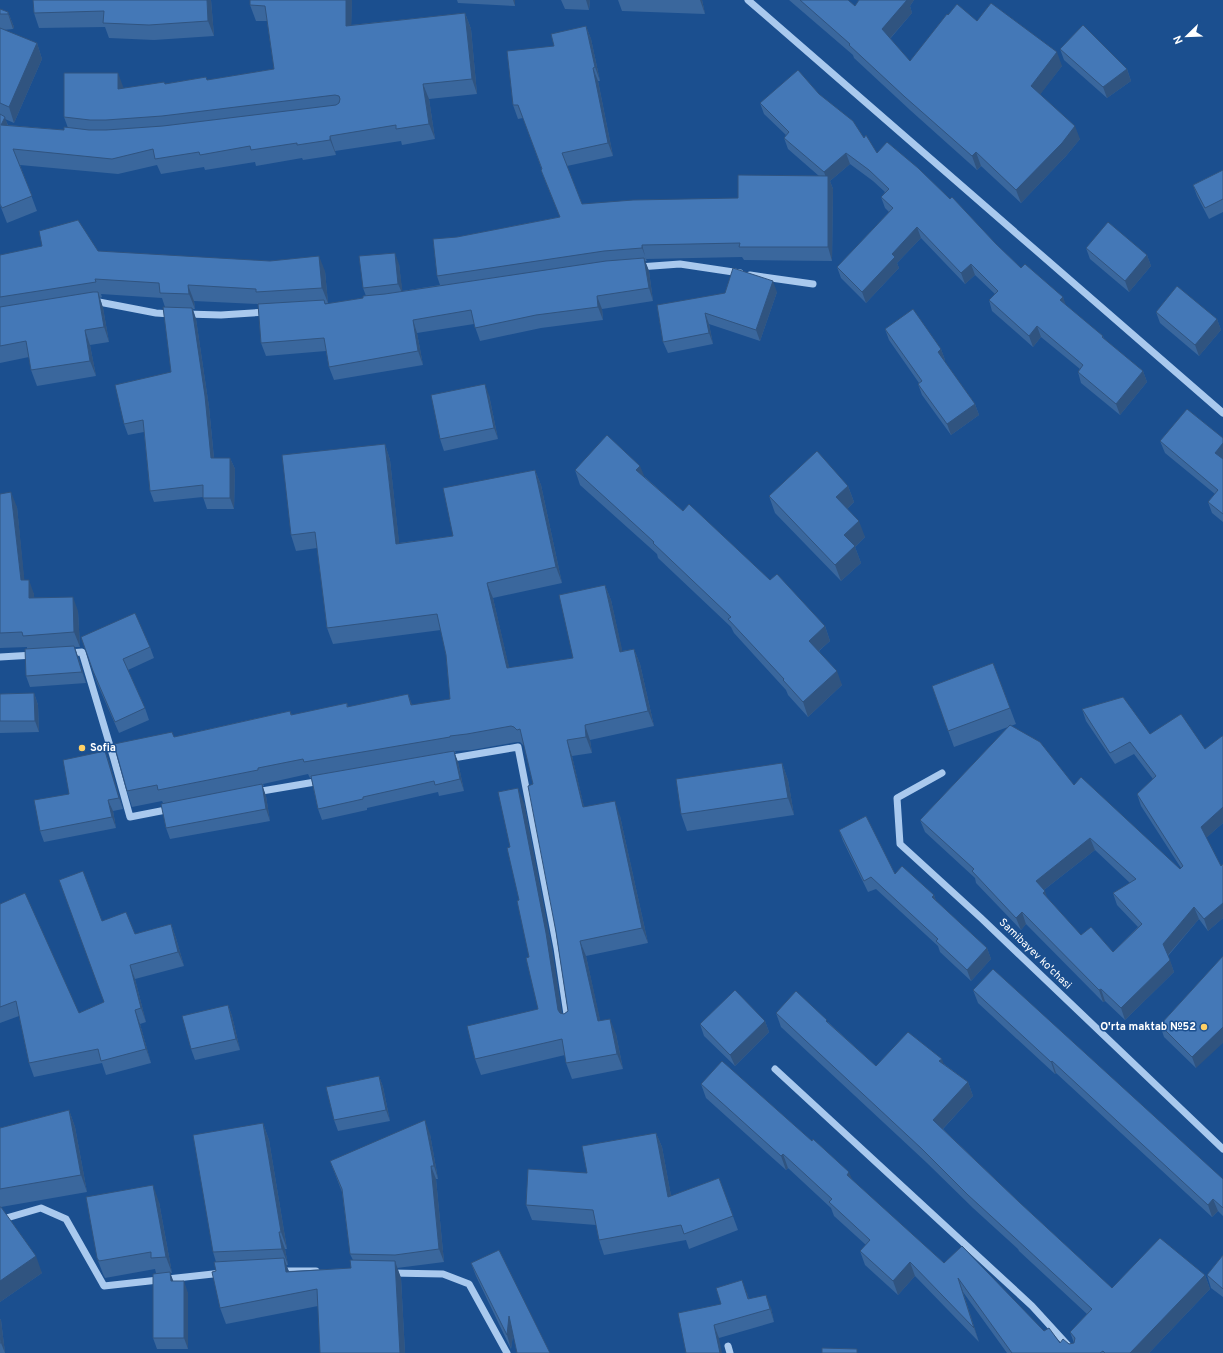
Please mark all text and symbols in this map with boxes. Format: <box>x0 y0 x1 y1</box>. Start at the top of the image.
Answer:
north arrow <box>1167 16 1207 56</box>
text: N <box>1171 33 1187 46</box>
place label: Sofia <box>90 741 116 755</box>
marker: Sofia <box>77 743 87 753</box>
street label: Samibayev ko'chasi <box>996 916 1074 992</box>
place label: O'rta maktab №52 <box>1100 1020 1196 1034</box>
marker: O'rta maktab №52 <box>1199 1022 1209 1032</box>

